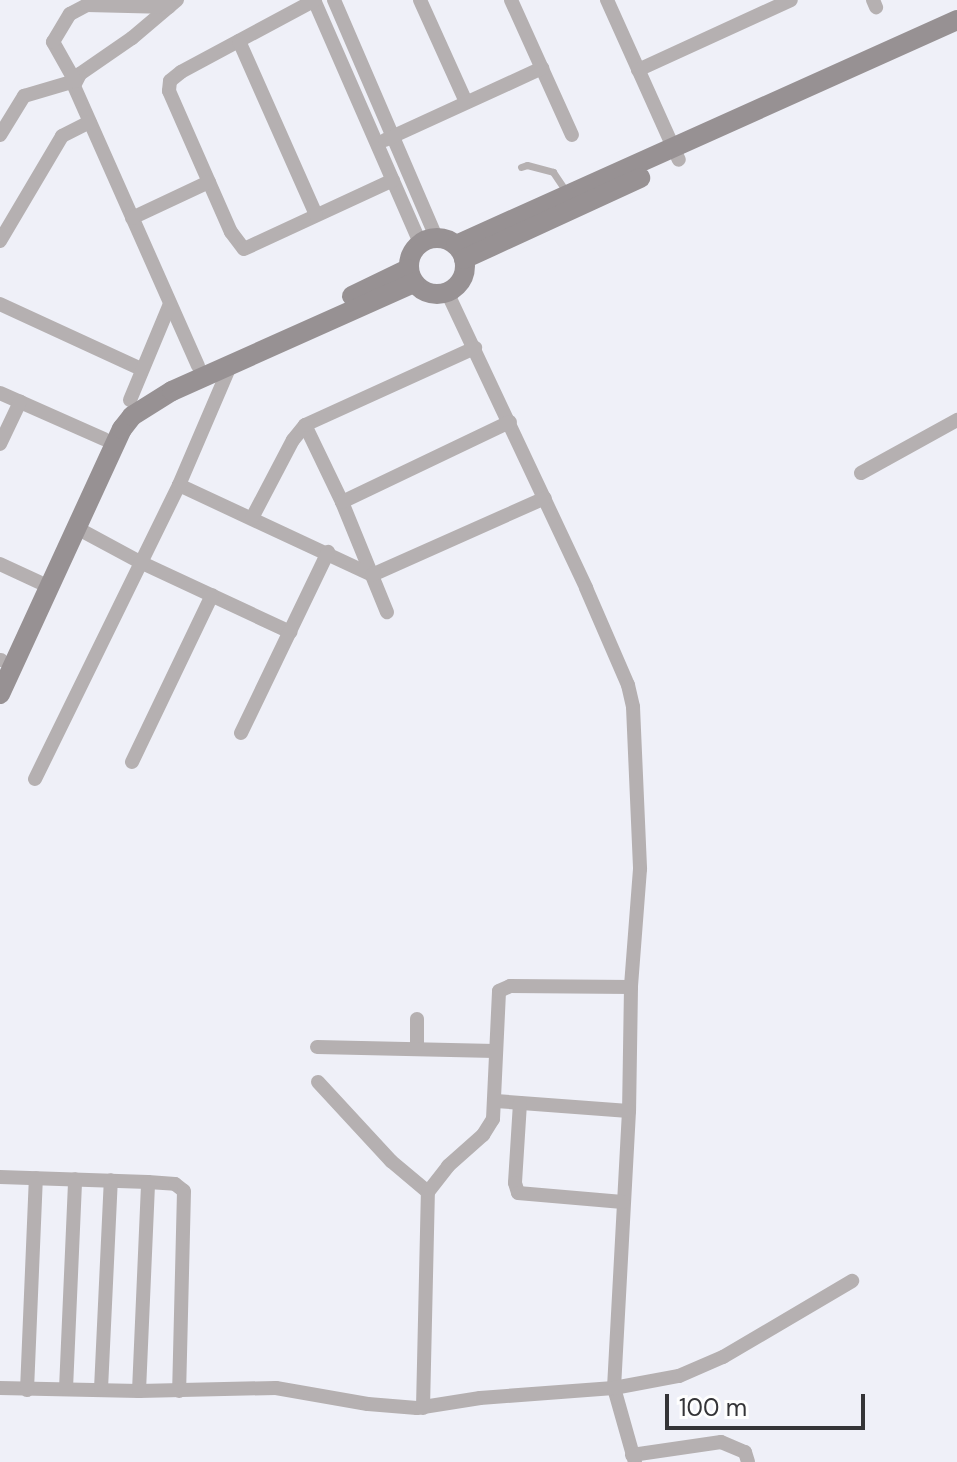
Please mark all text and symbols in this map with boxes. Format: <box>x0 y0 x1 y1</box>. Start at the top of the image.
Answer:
scale bar <box>669 1378 869 1428</box>
text: 100 m <box>679 1392 747 1423</box>

